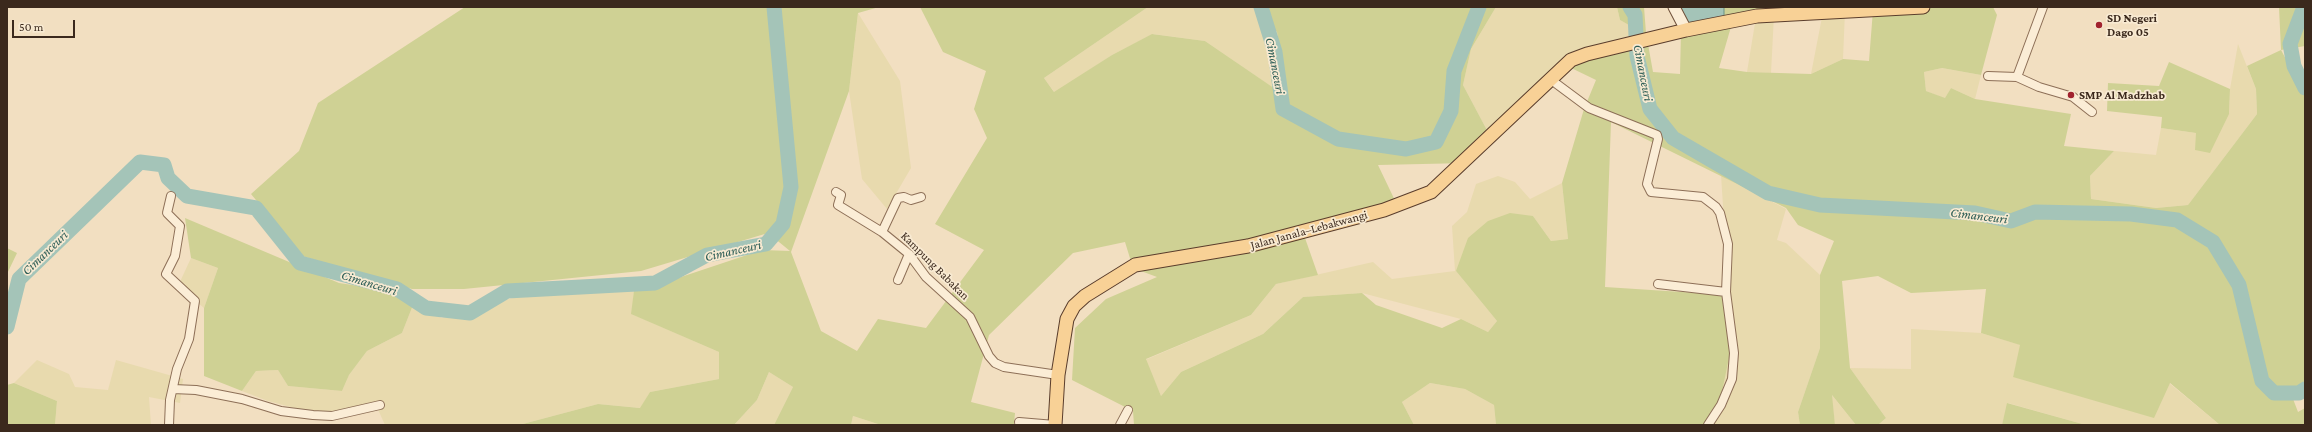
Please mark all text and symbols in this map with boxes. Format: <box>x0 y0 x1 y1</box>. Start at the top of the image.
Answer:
place label: SD Negeri Dago 05 <box>2107 11 2157 39</box>
scale bar <box>14 12 77 38</box>
text: 50 m <box>19 20 43 34</box>
marker: SD Negeri Dago 05 <box>2094 20 2104 30</box>
water label: Cimanceuri <box>1262 36 1288 96</box>
water label: Cimanceuri <box>1630 43 1656 103</box>
place label: SMP Al Madzhab <box>2079 88 2165 102</box>
marker: SMP Al Madzhab <box>2066 90 2076 100</box>
water label: Cimanceuri <box>1950 205 2008 227</box>
street label: Jalan Janala–Lebakwangi <box>1249 207 1369 253</box>
water label: Cimanceuri <box>19 227 71 279</box>
street label: Kampung Babakan <box>898 229 972 303</box>
water label: Cimanceuri <box>703 237 763 265</box>
water label: Cimanceuri <box>339 267 399 299</box>

